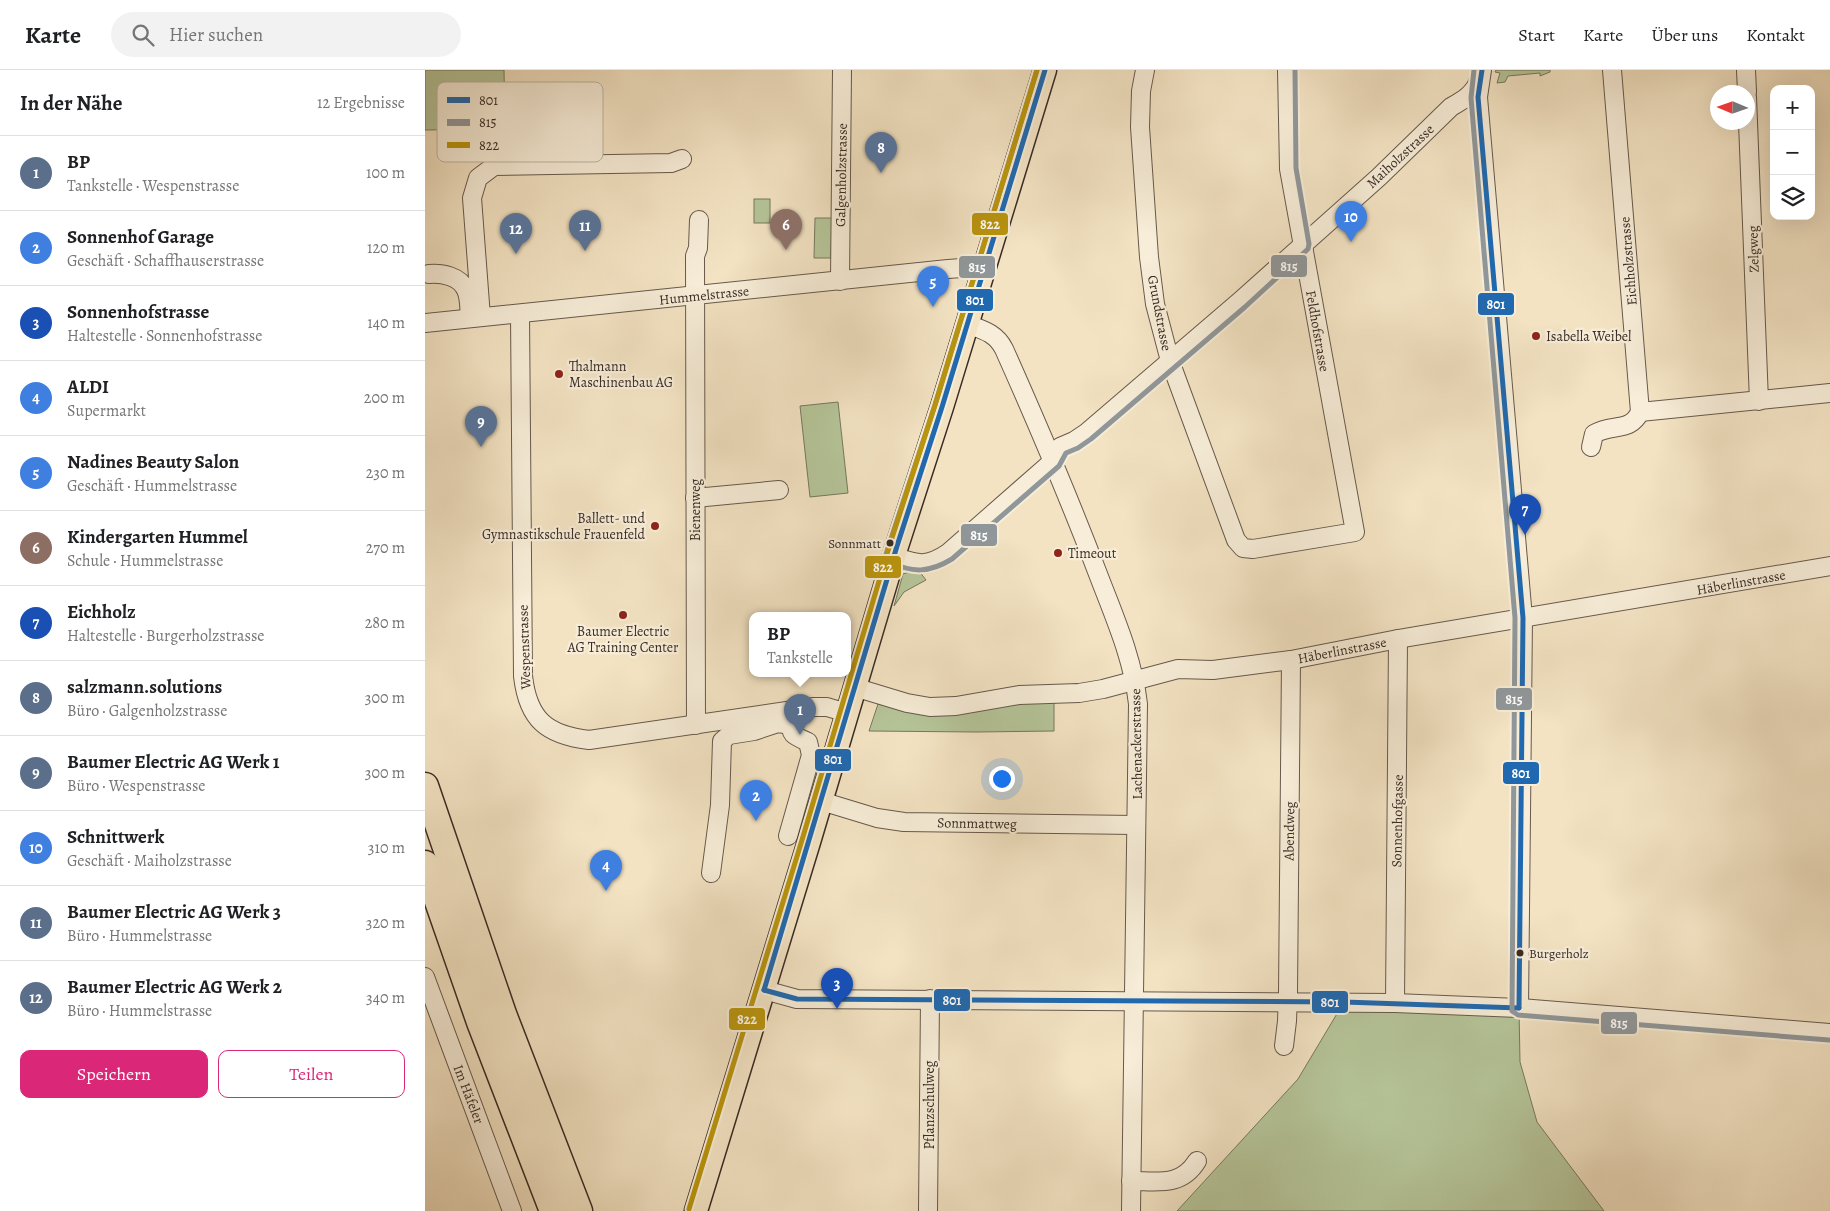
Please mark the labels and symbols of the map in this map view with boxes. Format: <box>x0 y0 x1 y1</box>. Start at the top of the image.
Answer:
legend <box>437 82 603 162</box>
north arrow <box>1710 85 1755 130</box>
text: 801 <box>479 91 498 110</box>
text: 815 <box>479 113 497 132</box>
street label: Maiholzstrasse <box>1362 120 1438 193</box>
street label: Galgenholzstrasse <box>831 123 852 227</box>
pin: 8 <box>865 132 897 173</box>
text: 822 <box>479 136 499 155</box>
pin: 10 <box>1335 201 1367 242</box>
pin: 6 <box>770 209 802 250</box>
pin: 11 <box>569 210 601 251</box>
line badge: 822 <box>971 212 1009 236</box>
pin: 12 <box>500 213 532 254</box>
text: 822 <box>980 215 1000 234</box>
street label: Eichholzstrasse <box>1615 216 1642 306</box>
street label: Zelgweg <box>1743 225 1764 273</box>
line badge: 815 <box>1270 254 1308 278</box>
line badge: 815 <box>958 255 996 279</box>
text: 815 <box>1280 257 1298 276</box>
text: 815 <box>968 258 986 277</box>
pin: 5 <box>917 266 949 307</box>
street label: Grundstrasse <box>1143 274 1176 353</box>
street label: Hummelstrasse <box>658 281 750 310</box>
line badge: 801 <box>956 288 994 312</box>
street label: Feldhofstrasse <box>1301 289 1334 373</box>
text: 801 <box>966 291 984 310</box>
line badge: 801 <box>1477 292 1515 316</box>
text: 801 <box>1487 295 1505 314</box>
place label: Isabella Weibel <box>1546 327 1632 346</box>
marker: Isabella Weibel <box>1530 330 1542 342</box>
place label: Thalmann Maschinenbau AG <box>569 357 673 392</box>
marker: Thalmann Maschinenbau AG <box>553 368 565 380</box>
pin: 9 <box>465 406 497 447</box>
street label: Bienenweg <box>686 479 705 541</box>
pin: 7 <box>1509 494 1541 535</box>
place label: Ballett- und Gymnastikschule Frauenfeld <box>482 509 645 544</box>
marker: Ballett- und Gymnastikschule Frauenfeld <box>649 520 661 532</box>
line badge: 815 <box>960 523 998 547</box>
text: 815 <box>970 526 988 545</box>
place label: Sonnmatt <box>828 535 882 552</box>
marker: Sonnmatt <box>885 538 895 548</box>
place label: Timeout <box>1068 544 1117 563</box>
marker: Timeout <box>1052 547 1064 559</box>
line badge: 822 <box>864 555 902 579</box>
text: 822 <box>873 558 893 577</box>
street label: Häberlinstrasse <box>1695 565 1787 600</box>
street label: Wespenstrasse <box>514 604 536 691</box>
marker: Baumer Electric AG Training Center <box>617 609 629 621</box>
place label: Baumer Electric AG Training Center <box>567 622 679 657</box>
street label: Häberlinstrasse <box>1296 633 1388 668</box>
line badge: 815 <box>1495 687 1533 711</box>
street label: Lachenackerstrasse <box>1126 688 1147 800</box>
text: 815 <box>1505 690 1523 709</box>
pin: 1 <box>784 694 816 735</box>
line badge: 801 <box>814 748 852 772</box>
text: 801 <box>824 750 842 769</box>
line badge: 801 <box>1502 761 1540 785</box>
text: 801 <box>1512 764 1530 783</box>
your location <box>989 766 1015 792</box>
street label: Sonnenhofgasse <box>1387 774 1408 868</box>
pin: 2 <box>740 780 772 821</box>
street label: Abendweg <box>1279 801 1300 862</box>
street label: Sonnmattweg <box>937 813 1017 834</box>
pin: 4 <box>590 850 622 891</box>
place label: Burgerholz <box>1529 945 1589 962</box>
marker: Burgerholz <box>1515 948 1525 958</box>
pin: 3 <box>821 968 853 1009</box>
line badge: 801 <box>933 988 971 1012</box>
line badge: 801 <box>1311 990 1349 1014</box>
text: 801 <box>943 991 961 1010</box>
text: 801 <box>1321 993 1339 1012</box>
line badge: 822 <box>728 1007 766 1031</box>
text: 822 <box>737 1010 757 1029</box>
line badge: 815 <box>1600 1011 1638 1035</box>
text: 815 <box>1610 1014 1628 1033</box>
street label: Pflanzschulweg <box>920 1060 939 1150</box>
street label: Im Häfeler <box>449 1062 489 1127</box>

